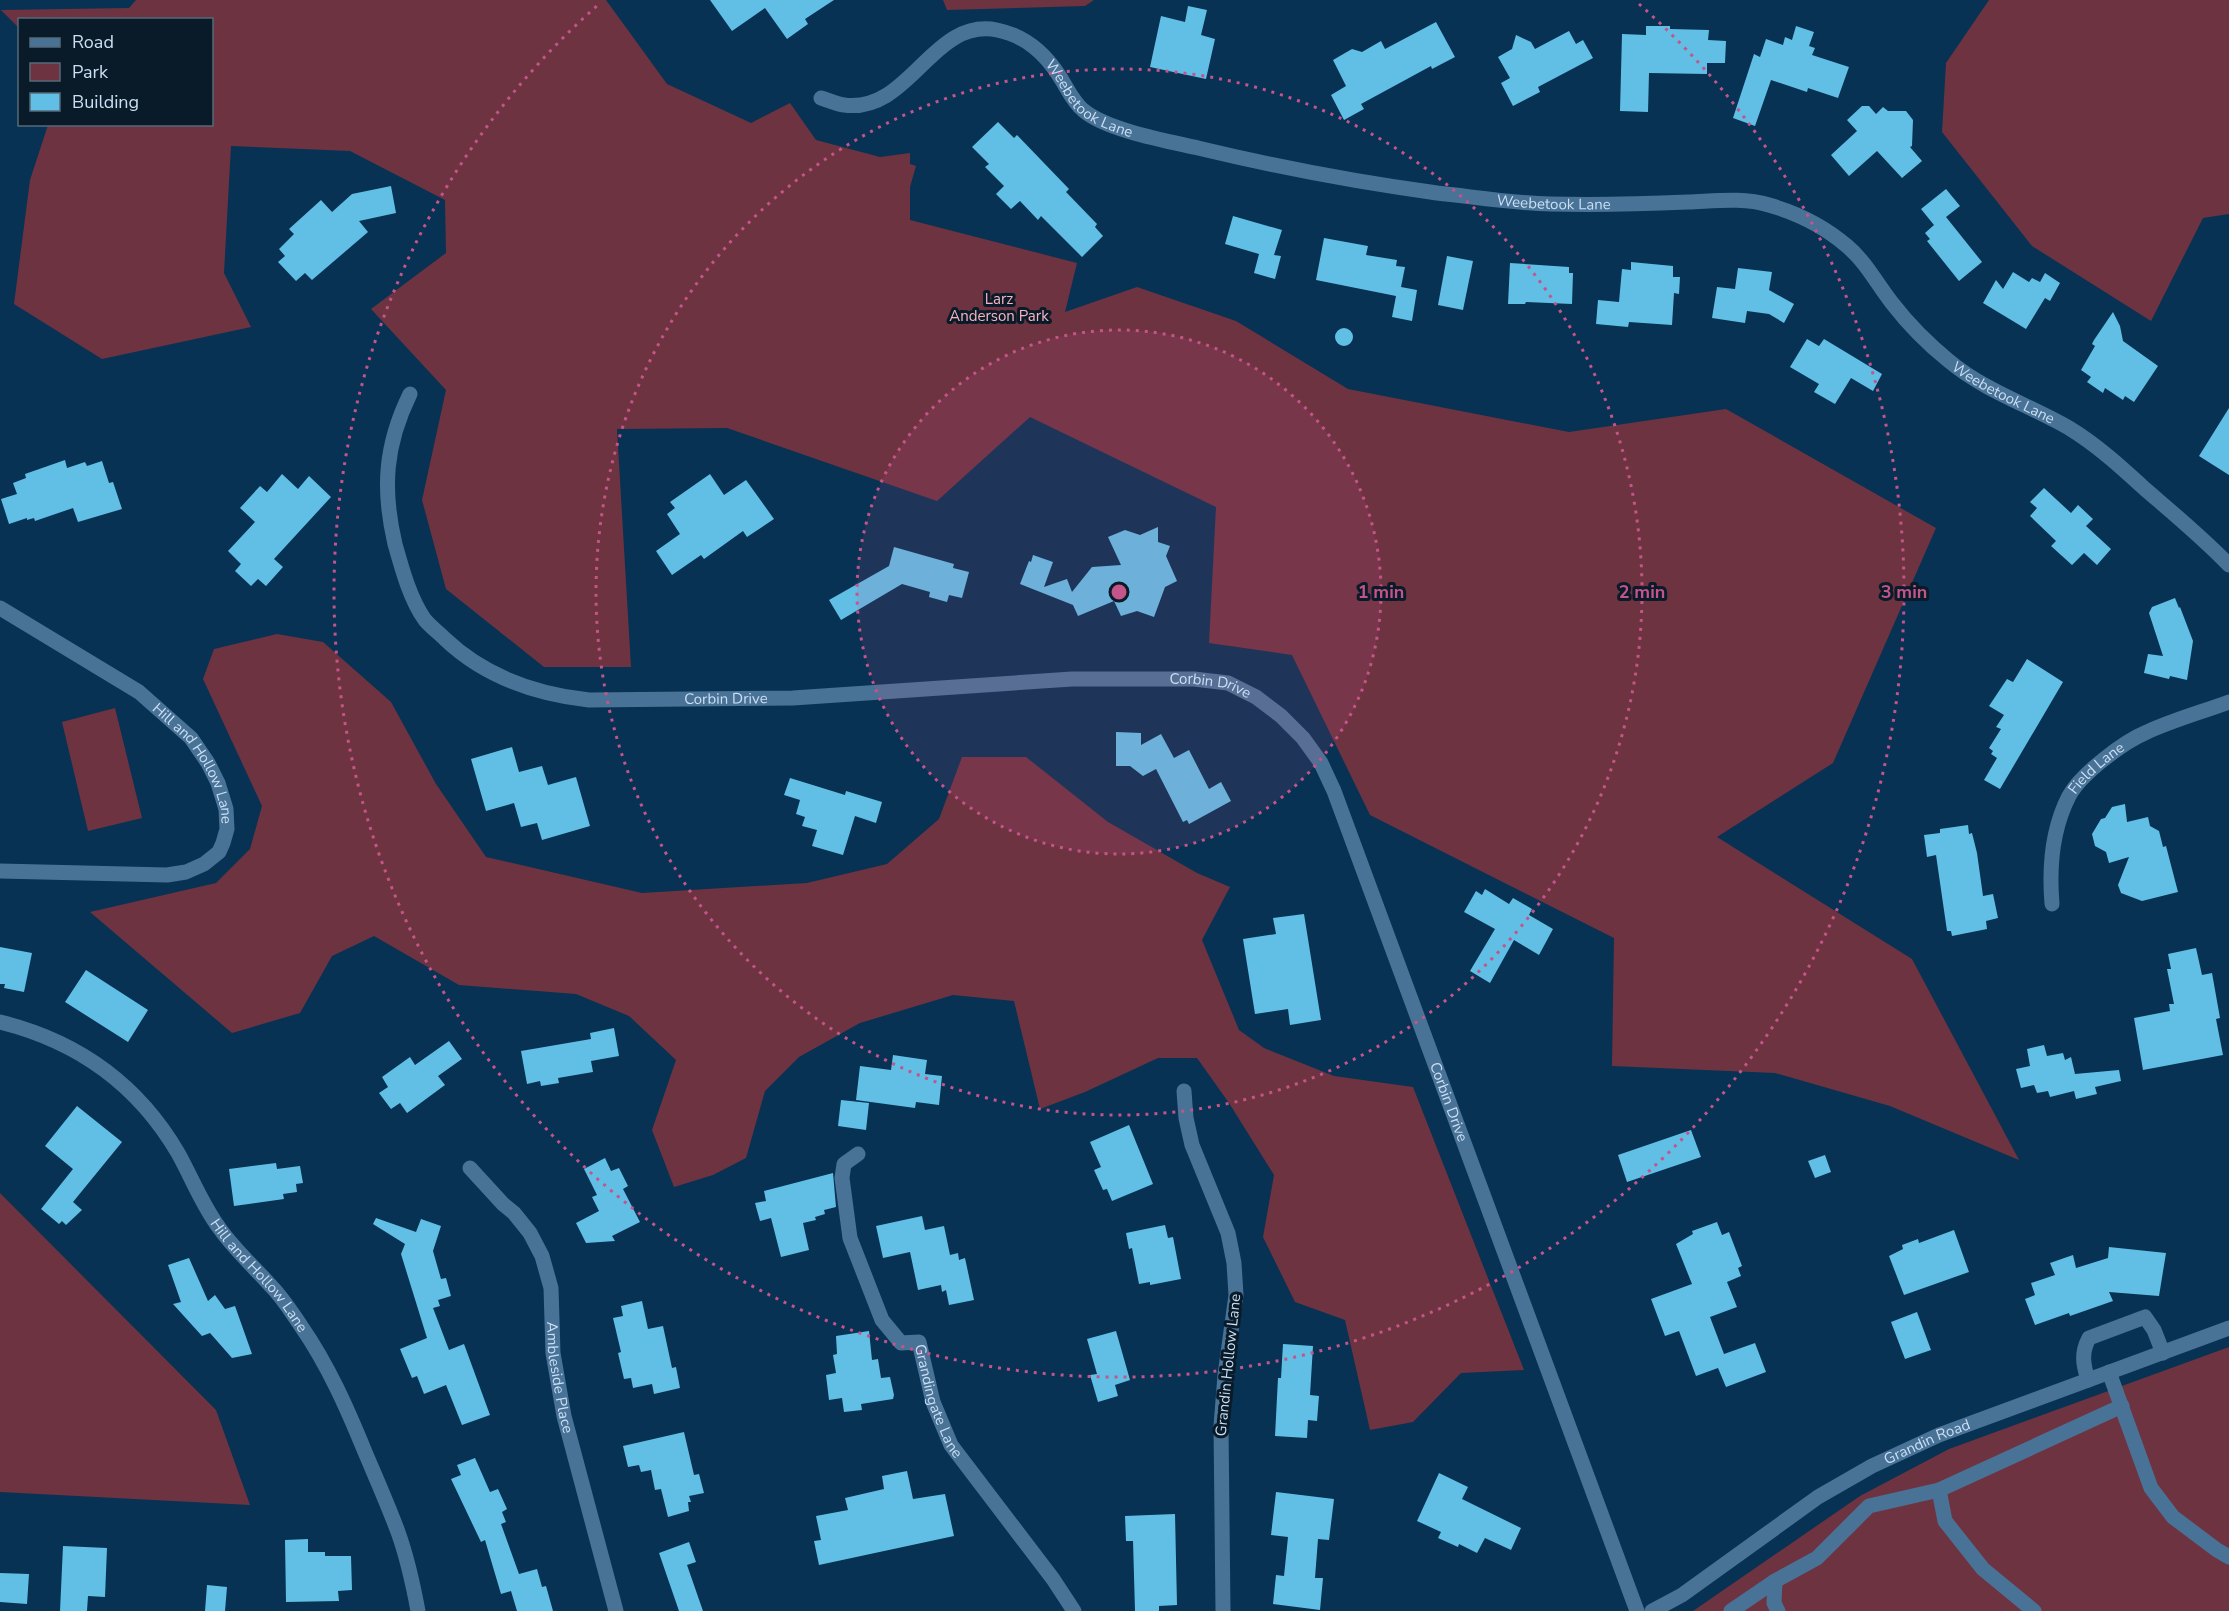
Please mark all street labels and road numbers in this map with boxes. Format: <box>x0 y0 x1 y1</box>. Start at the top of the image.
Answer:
street label: Weebetook Lane <box>1041 55 1135 142</box>
street label: Weebetook Lane <box>1496 190 1611 214</box>
street label: Weebetook Lane <box>1948 357 2058 429</box>
street label: Corbin Drive <box>1169 669 1255 703</box>
street label: Corbin Drive <box>684 688 768 709</box>
street label: Hill and Hollow Lane <box>148 699 237 824</box>
street label: Field Lane <box>2063 737 2128 798</box>
street label: Corbin Drive <box>1425 1059 1473 1145</box>
street label: Hill and Hollow Lane <box>206 1215 312 1336</box>
street label: Grandin Hollow Lane <box>1211 1293 1245 1437</box>
street label: Ambleside Place <box>542 1321 578 1436</box>
street label: Grandingate Lane <box>910 1342 967 1462</box>
street label: Grandin Road <box>1881 1414 1973 1469</box>

